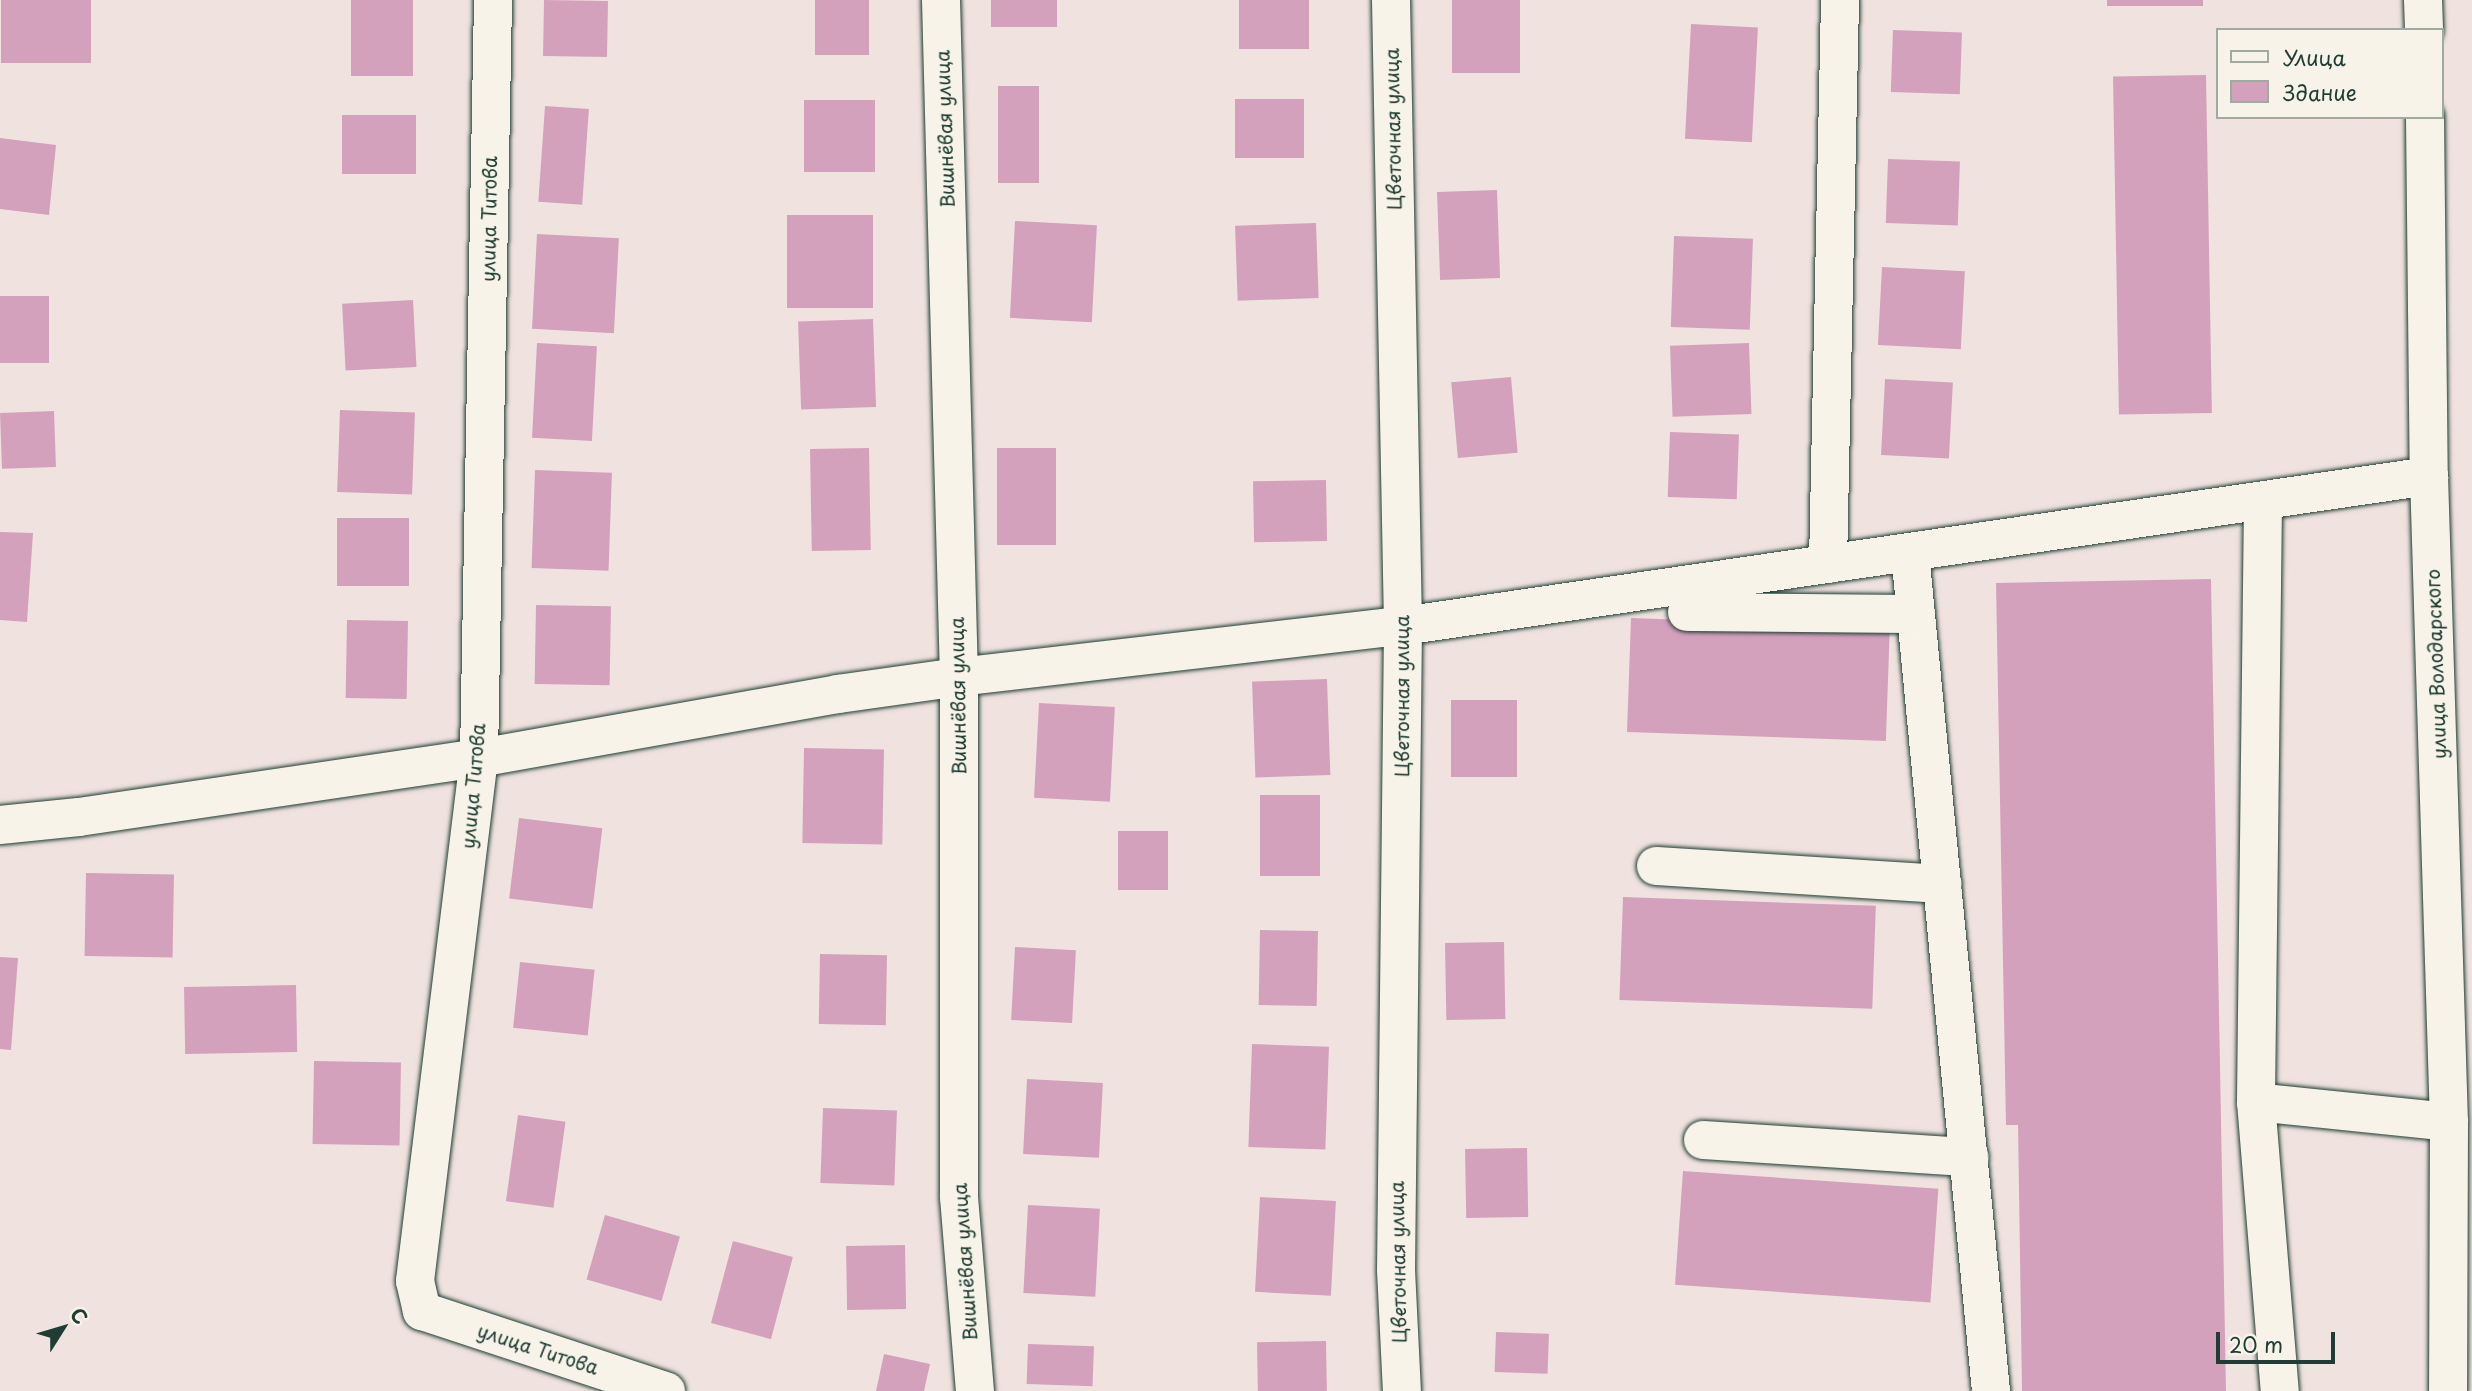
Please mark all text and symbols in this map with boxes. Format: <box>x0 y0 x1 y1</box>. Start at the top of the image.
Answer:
legend <box>2216 28 2444 119</box>
text: Улица <box>2283 41 2346 73</box>
street label: Цветочная улица <box>1380 47 1406 211</box>
street label: Вишнёвая улица <box>931 49 959 209</box>
text: Здание <box>2283 76 2357 108</box>
street label: улица Титова <box>476 155 502 283</box>
street label: улица Володарского <box>2421 568 2451 760</box>
street label: Цветочная улица <box>1391 614 1413 778</box>
street label: Вишнёвая улица <box>945 616 971 776</box>
street label: улица Титова <box>456 722 490 850</box>
street label: Цветочная улица <box>1385 1180 1411 1344</box>
street label: Вишнёвая улица <box>948 1182 982 1342</box>
north arrow <box>28 1293 98 1363</box>
text: С <box>64 1301 95 1329</box>
street label: улица Титова <box>474 1318 602 1380</box>
scale bar <box>2220 1318 2339 1362</box>
text: 20 m <box>2229 1328 2283 1360</box>

